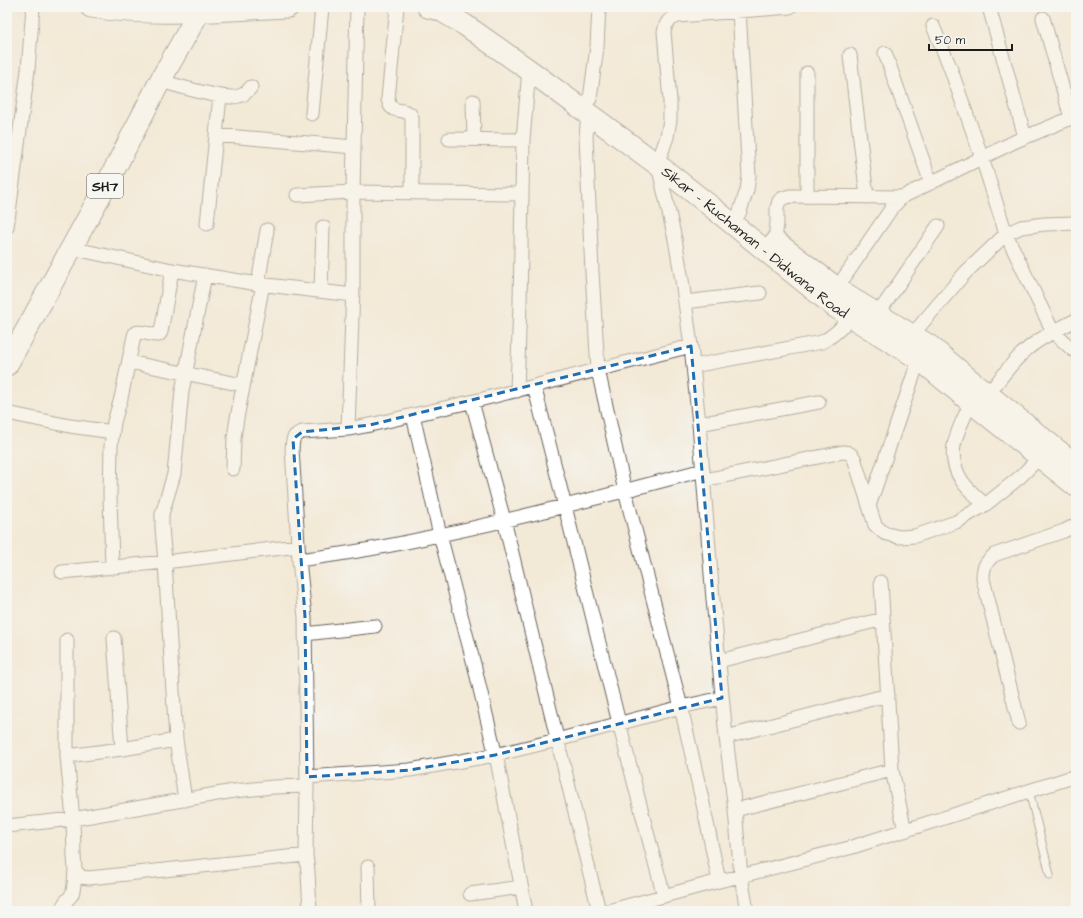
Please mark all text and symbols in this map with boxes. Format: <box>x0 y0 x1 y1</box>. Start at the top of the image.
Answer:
scale bar <box>929 26 1012 52</box>
text: 50 m <box>935 32 966 49</box>
street label: Sikar - Kuchaman - Didwana Road <box>657 162 852 324</box>
road number: SH7 <box>87 174 123 198</box>

